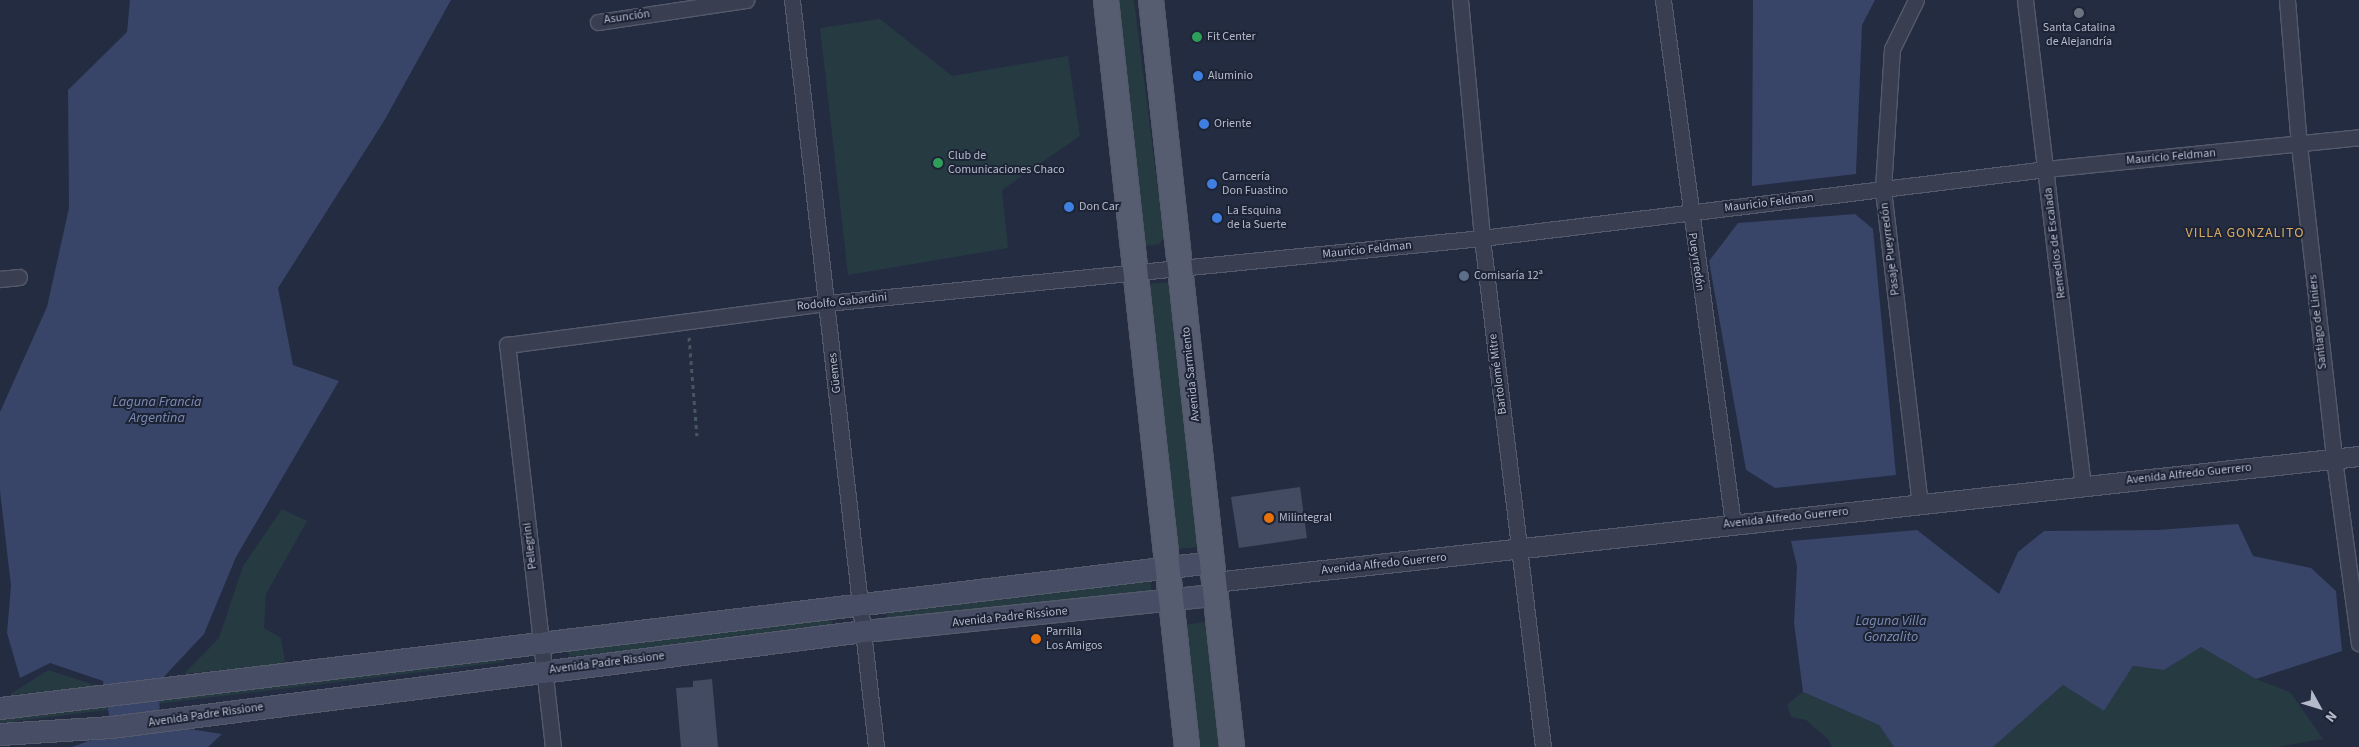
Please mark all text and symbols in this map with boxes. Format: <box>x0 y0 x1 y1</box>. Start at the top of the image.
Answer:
street label: Asunción <box>603 7 651 27</box>
marker: Santa Catalina de Alejandría <box>2073 7 2085 19</box>
place label: Santa Catalina de Alejandría <box>2043 21 2115 49</box>
place label: Fit Center <box>1207 30 1256 44</box>
marker: Fit Center <box>1191 31 1203 43</box>
place label: Aluminio <box>1208 69 1253 83</box>
marker: Aluminio <box>1192 70 1204 82</box>
place label: Oriente <box>1214 117 1251 131</box>
marker: Oriente <box>1198 118 1210 130</box>
street label: Mauricio Feldman <box>2126 146 2216 168</box>
place label: Club de Comunicaciones Chaco <box>948 149 1065 177</box>
marker: Club de Comunicaciones Chaco <box>932 157 944 169</box>
place label: Carncería Don Fuastino <box>1222 170 1288 198</box>
marker: Carncería Don Fuastino <box>1206 178 1218 190</box>
street label: Remedios de Escalada <box>2041 187 2069 299</box>
street label: Mauricio Feldman <box>1724 190 1814 216</box>
place label: Don Car <box>1079 200 1119 214</box>
marker: Don Car <box>1063 201 1075 213</box>
street label: Pasaje Pueyrredón <box>1877 202 1903 296</box>
place label: La Esquina de la Suerte <box>1227 204 1286 232</box>
marker: La Esquina de la Suerte <box>1211 212 1223 224</box>
district label: VILLA GONZALITO <box>2184 225 2306 241</box>
street label: Pueyrredón <box>1685 232 1707 292</box>
street label: Mauricio Feldman <box>1322 238 1412 262</box>
place label: Comisaría 12ª <box>1474 269 1543 283</box>
marker: Comisaría 12ª <box>1458 270 1470 282</box>
street label: Santiago de Liniers <box>2306 274 2330 370</box>
street label: Rodolfo Gabardini <box>796 290 888 314</box>
street label: Avenida Sarmiento <box>1179 326 1203 422</box>
street label: Bartolomé Mitre <box>1486 333 1510 415</box>
street label: Güemes <box>826 352 844 394</box>
water label: Laguna Francia Argentina <box>113 394 201 427</box>
street label: Avenida Alfredo Guerrero <box>2126 460 2252 488</box>
street label: Avenida Alfredo Guerrero <box>1723 504 1849 532</box>
place label: Milintegral <box>1279 511 1332 525</box>
marker: Milintegral <box>1263 512 1275 524</box>
street label: Pellegrini <box>520 522 540 570</box>
street label: Avenida Alfredo Guerrero <box>1321 550 1447 578</box>
street label: Avenida Padre Rissione <box>952 604 1068 630</box>
water label: Laguna Villa Gonzalito <box>1856 613 1926 646</box>
place label: Parrilla Los Amigos <box>1046 625 1102 653</box>
marker: Parrilla Los Amigos <box>1030 633 1042 645</box>
street label: Avenida Padre Rissione <box>549 649 665 677</box>
north arrow <box>2294 682 2344 732</box>
street label: Avenida Padre Rissione <box>148 700 264 730</box>
text: N <box>2320 707 2341 726</box>

